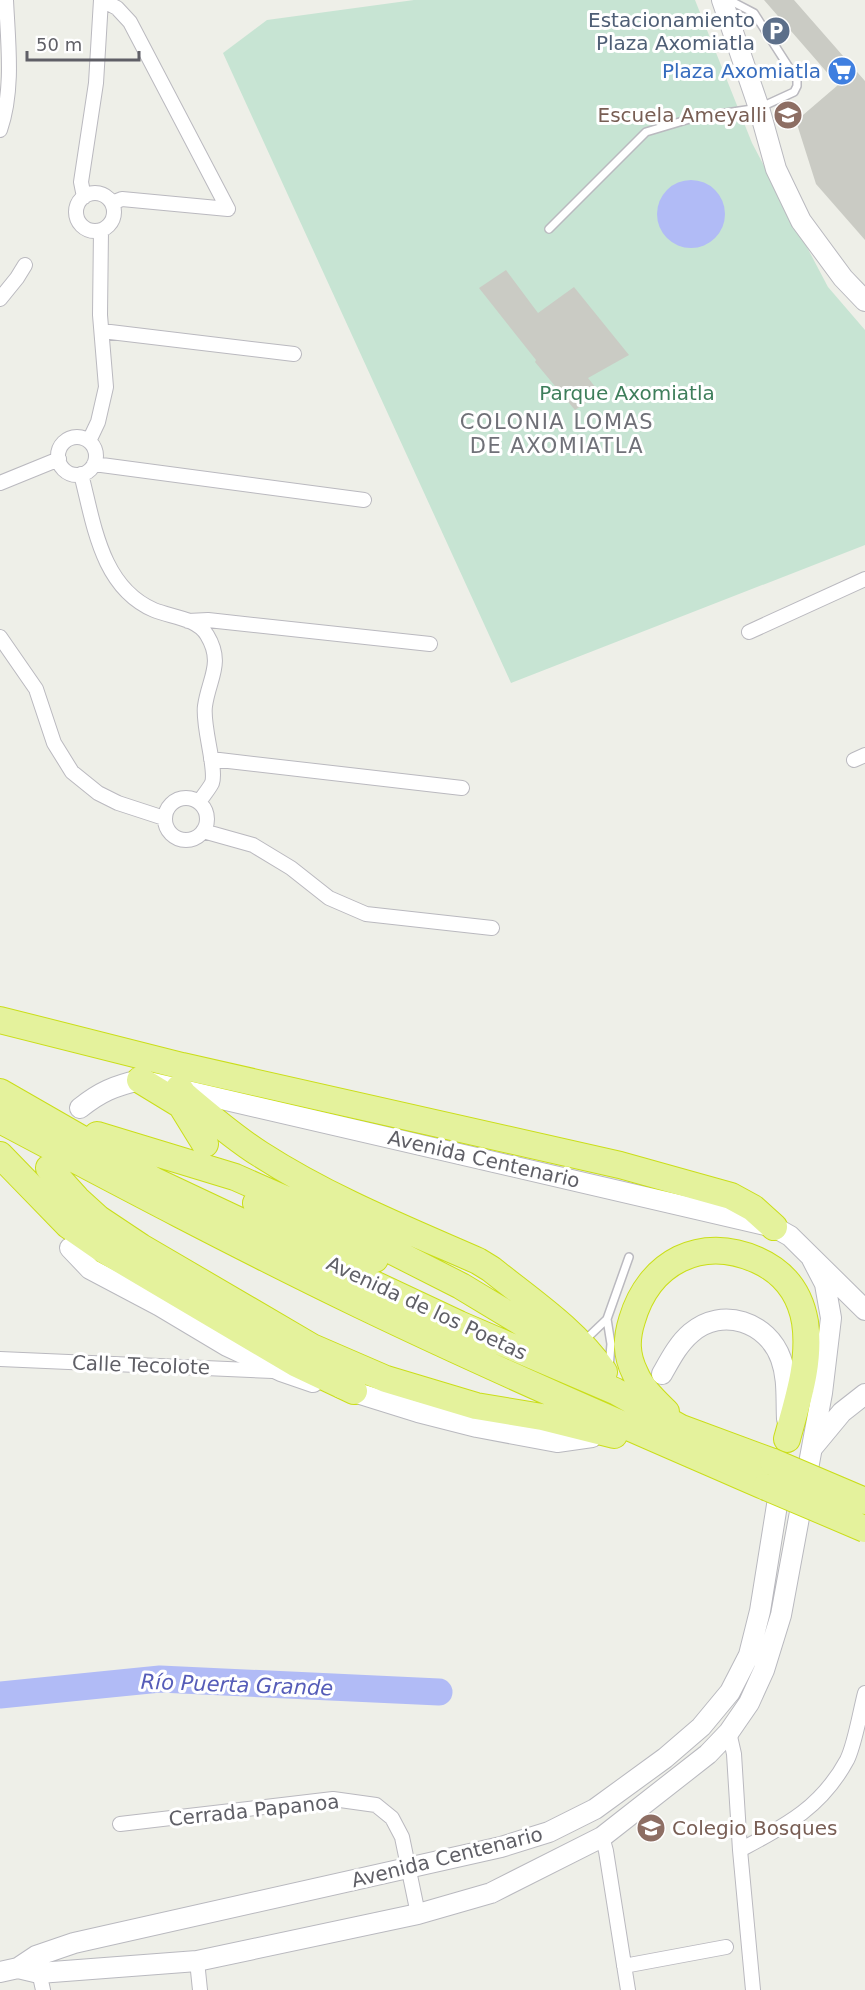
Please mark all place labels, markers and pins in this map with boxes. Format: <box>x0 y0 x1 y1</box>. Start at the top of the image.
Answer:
place label: Estacionamiento Plaza Axomiatla <box>588 8 755 55</box>
parking icon: Estacionamiento Plaza Axomiatla <box>760 15 792 47</box>
supermarket icon: Plaza Axomiatla <box>826 55 858 87</box>
place label: Plaza Axomiatla <box>662 59 821 83</box>
school or university icon: Escuela Ameyalli <box>772 99 804 131</box>
place label: Escuela Ameyalli <box>598 103 767 127</box>
school or university icon: Colegio Bosques <box>635 1812 667 1844</box>
place label: Colegio Bosques <box>672 1816 837 1840</box>

